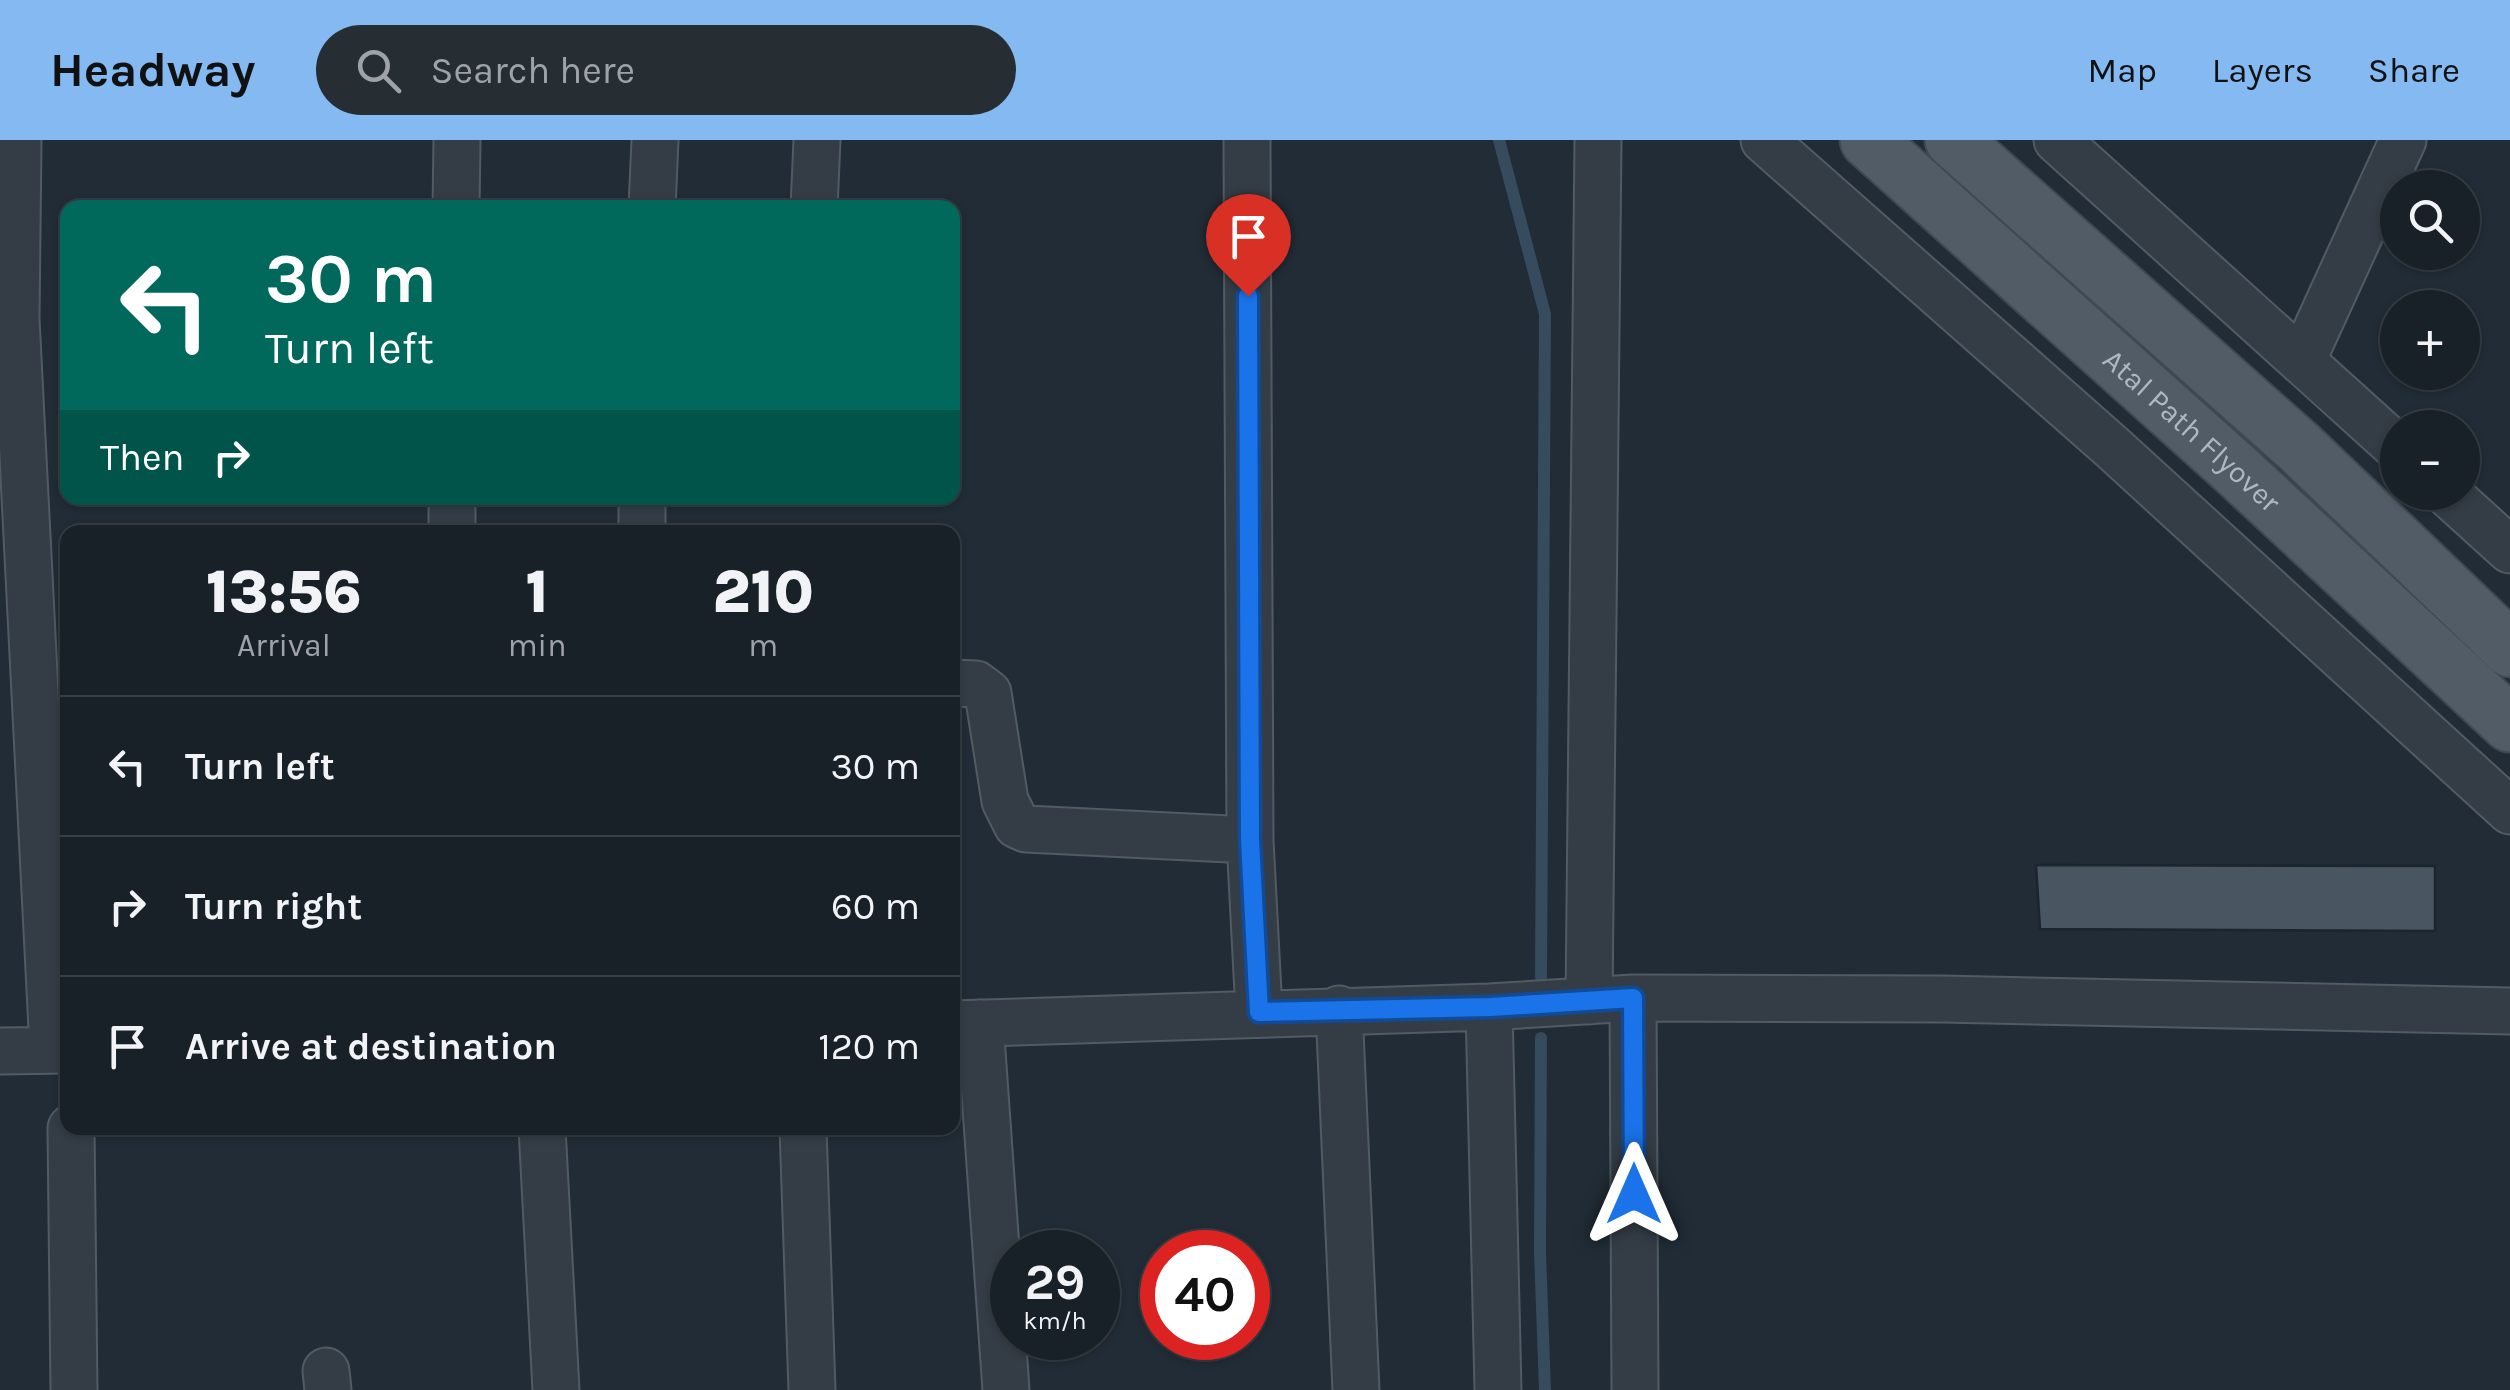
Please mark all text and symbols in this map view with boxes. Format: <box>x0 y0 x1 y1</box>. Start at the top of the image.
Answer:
search box <box>316 25 1016 115</box>
text: Headway <box>50 42 256 98</box>
icon: search <box>351 43 406 98</box>
text: Search here <box>431 48 635 93</box>
text: Map <box>2087 50 2157 91</box>
text: Layers <box>2212 50 2313 91</box>
text: Share <box>2368 50 2460 91</box>
map controls <box>2380 170 2480 510</box>
button: search <box>2380 170 2480 270</box>
pin <box>1206 194 1291 297</box>
icon: arrive <box>1221 209 1276 264</box>
text: 30 m <box>265 238 437 320</box>
icon: left <box>100 240 230 370</box>
button: + <box>2380 290 2480 390</box>
text: Turn left <box>265 322 434 374</box>
street label: Atal Path Flyover <box>2096 341 2288 520</box>
button: − <box>2380 410 2480 510</box>
icon: right <box>204 430 259 485</box>
text: Then <box>100 435 184 480</box>
text: 13:56 <box>206 557 362 627</box>
text: 1 <box>526 557 549 627</box>
text: 210 <box>713 557 814 627</box>
text: Arrival <box>237 627 331 664</box>
text: min <box>508 627 566 664</box>
text: m <box>748 627 778 664</box>
icon: left <box>100 739 155 794</box>
text: Turn left <box>185 744 335 789</box>
text: 30 m <box>830 744 920 789</box>
icon: right <box>100 879 155 934</box>
text: Turn right <box>185 884 362 929</box>
text: 60 m <box>831 884 920 929</box>
icon: arrive <box>100 1019 155 1074</box>
text: Arrive at destination <box>185 1024 557 1069</box>
text: 120 m <box>818 1024 920 1069</box>
position arrow <box>1582 1142 1686 1246</box>
speed limit sign: 40 <box>1140 1230 1270 1360</box>
text: 29 <box>1025 1253 1085 1312</box>
text: km/h <box>1023 1306 1087 1335</box>

